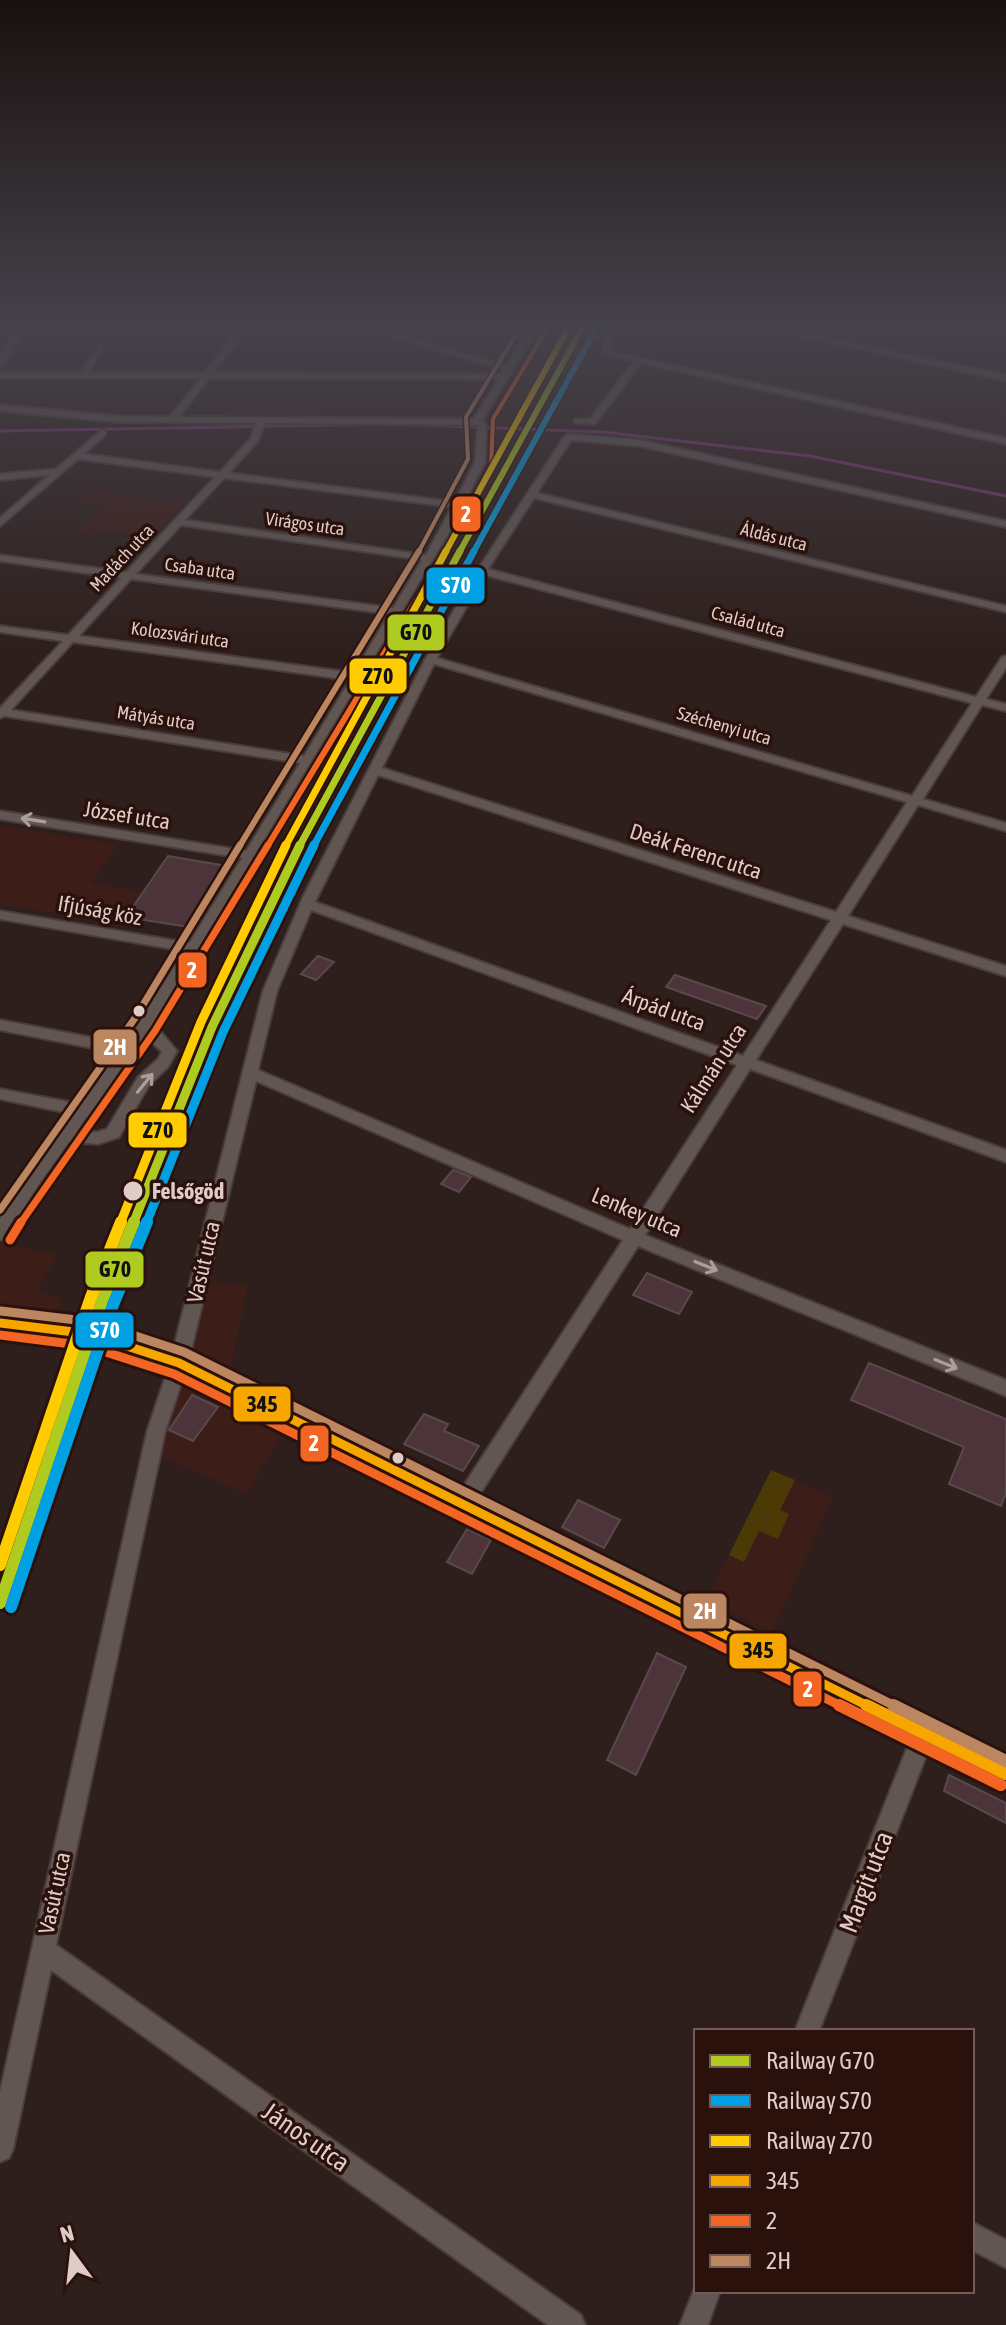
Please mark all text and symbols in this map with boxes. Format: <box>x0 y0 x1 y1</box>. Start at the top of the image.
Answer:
line badge: 2 <box>451 495 482 533</box>
text: 2 <box>461 501 471 527</box>
street label: Virágos utca <box>264 508 346 539</box>
street label: Áldás utca <box>739 518 810 555</box>
street label: Madách utca <box>85 520 158 596</box>
street label: Csaba utca <box>163 553 237 584</box>
line badge: S70 <box>425 566 486 605</box>
text: S70 <box>441 572 471 598</box>
street label: Család utca <box>709 602 787 641</box>
line badge: G70 <box>386 613 446 652</box>
street label: Kolozsvári utca <box>130 617 230 652</box>
text: G70 <box>400 619 432 645</box>
line badge: Z70 <box>348 657 408 695</box>
text: Z70 <box>363 663 393 689</box>
street label: Mátyás utca <box>116 701 197 734</box>
street label: Széchenyi utca <box>675 702 774 749</box>
street label: József utca <box>82 795 172 835</box>
one-way arrow <box>21 812 47 827</box>
street label: Deák Ferenc utca <box>627 817 765 885</box>
street label: Ifjúság köz <box>56 890 144 930</box>
line badge: 2 <box>177 951 208 989</box>
text: 2 <box>187 957 197 983</box>
street label: Árpád utca <box>619 982 709 1036</box>
unlabelled marker <box>131 1003 147 1019</box>
street label: Kálmán utca <box>675 1018 751 1118</box>
line badge: 2H <box>92 1028 138 1066</box>
text: 2H <box>103 1034 127 1060</box>
one-way arrow <box>136 1073 154 1094</box>
line badge: Z70 <box>127 1111 188 1149</box>
text: Z70 <box>143 1117 173 1143</box>
place label: Felsőgöd <box>152 1178 224 1204</box>
marker: Felsőgöd <box>121 1179 145 1203</box>
street label: Lenkey utca <box>588 1181 686 1243</box>
street label: Vasút utca <box>181 1219 225 1305</box>
line badge: G70 <box>84 1250 145 1289</box>
text: G70 <box>99 1256 131 1282</box>
one-way arrow <box>693 1260 717 1274</box>
line badge: S70 <box>74 1311 135 1349</box>
text: S70 <box>90 1317 120 1343</box>
one-way arrow <box>933 1358 958 1372</box>
line badge: 345 <box>232 1385 292 1423</box>
text: 345 <box>246 1391 278 1417</box>
line badge: 2 <box>299 1424 330 1463</box>
text: 2 <box>309 1430 319 1456</box>
unlabelled marker <box>390 1450 406 1466</box>
line badge: 2H <box>682 1592 728 1630</box>
text: 2H <box>693 1598 717 1624</box>
line badge: 345 <box>728 1632 788 1670</box>
text: 345 <box>742 1637 774 1663</box>
line badge: 2 <box>792 1670 823 1708</box>
text: 2 <box>803 1676 813 1702</box>
street label: Margit utca <box>833 1827 899 1937</box>
street label: Vasút utca <box>33 1850 75 1936</box>
legend <box>694 2029 974 2293</box>
text: Railway G70 <box>766 2047 875 2074</box>
text: Railway S70 <box>766 2087 872 2114</box>
street label: János utca <box>257 2096 355 2178</box>
text: Railway Z70 <box>766 2127 873 2154</box>
text: 345 <box>766 2167 800 2194</box>
text: 2 <box>766 2207 777 2234</box>
north arrow <box>32 2213 112 2293</box>
text: N <box>57 2219 76 2248</box>
text: 2H <box>766 2247 791 2274</box>

